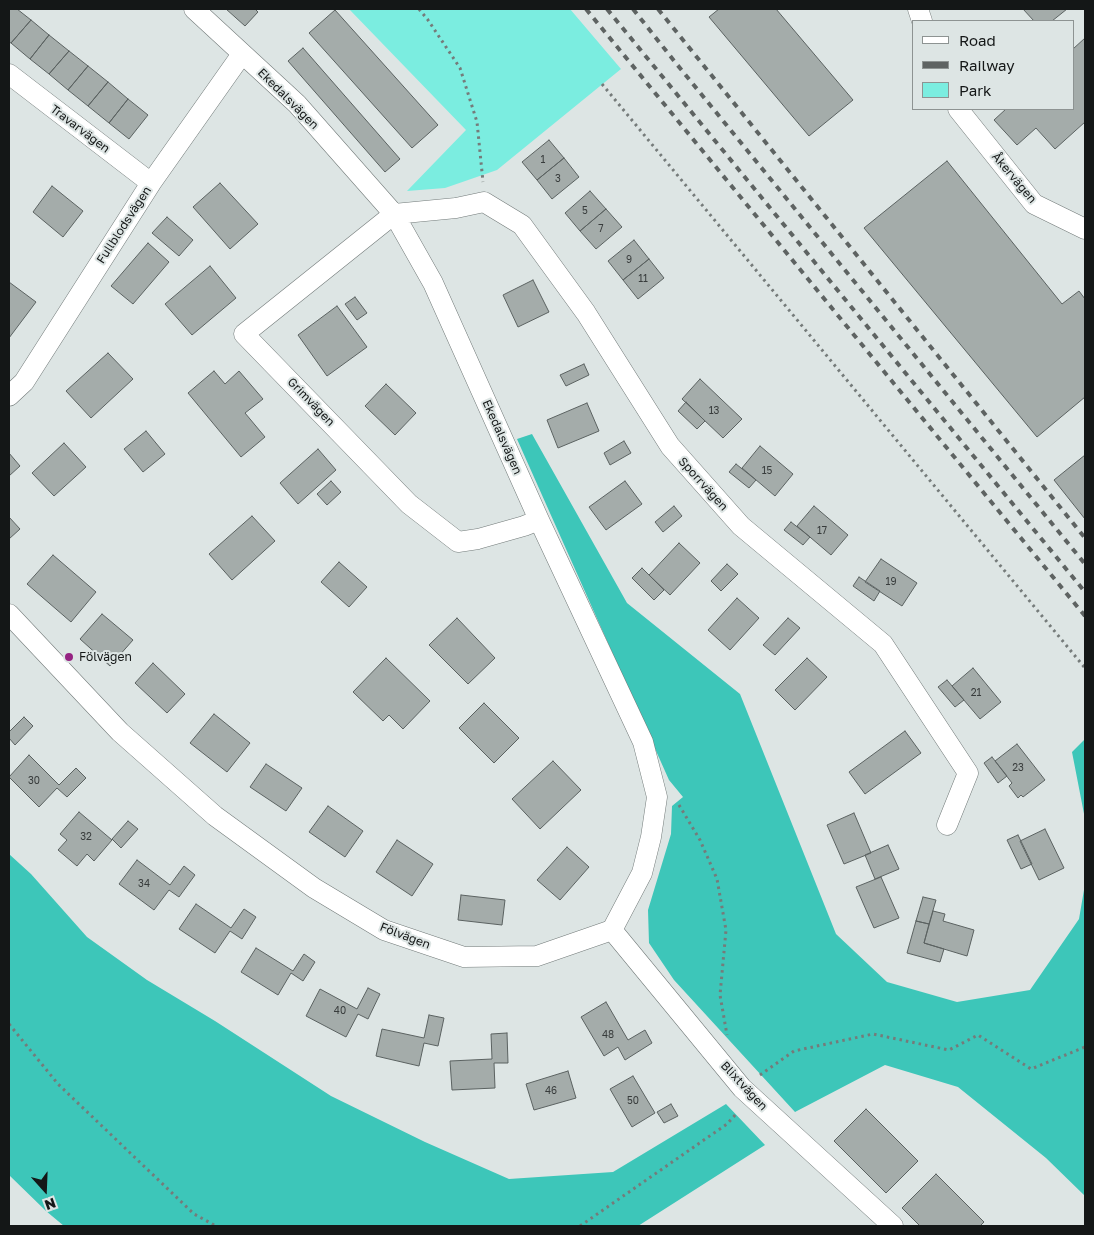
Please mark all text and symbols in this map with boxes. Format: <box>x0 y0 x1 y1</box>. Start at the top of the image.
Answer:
legend <box>912 20 1074 110</box>
text: Road <box>959 31 996 49</box>
text: Railway <box>959 56 1015 74</box>
street label: Ekedalsvägen <box>255 66 321 132</box>
text: Park <box>959 81 991 99</box>
street label: Travarvägen <box>47 102 113 156</box>
street label: Åkervägen <box>989 150 1039 206</box>
house number: 1 <box>541 154 545 166</box>
house number: 3 <box>555 173 561 185</box>
street label: Fullblodsvägen <box>94 184 154 266</box>
house number: 5 <box>582 205 588 217</box>
house number: 7 <box>598 223 604 235</box>
house number: 9 <box>626 254 632 266</box>
house number: 11 <box>638 273 648 285</box>
street label: Grimvägen <box>284 375 338 429</box>
street label: Ekedalsvägen <box>479 397 525 477</box>
house number: 13 <box>709 405 719 417</box>
street label: Sporrvägen <box>675 454 731 514</box>
house number: 15 <box>762 465 772 477</box>
house number: 17 <box>817 525 827 537</box>
house number: 19 <box>886 576 896 588</box>
place label: Fölvägen <box>79 650 132 664</box>
marker: Fölvägen <box>63 651 75 663</box>
house number: 21 <box>971 687 981 699</box>
house number: 23 <box>1012 762 1024 774</box>
house number: 30 <box>28 775 40 787</box>
house number: 32 <box>80 831 92 843</box>
house number: 34 <box>138 878 150 890</box>
street label: Fölvägen <box>378 920 432 952</box>
house number: 40 <box>334 1005 346 1017</box>
house number: 48 <box>602 1029 614 1041</box>
street label: Blixtvägen <box>718 1058 770 1114</box>
house number: 46 <box>545 1085 557 1097</box>
house number: 50 <box>627 1095 639 1107</box>
north arrow <box>20 1165 70 1215</box>
text: N <box>42 1195 58 1214</box>

